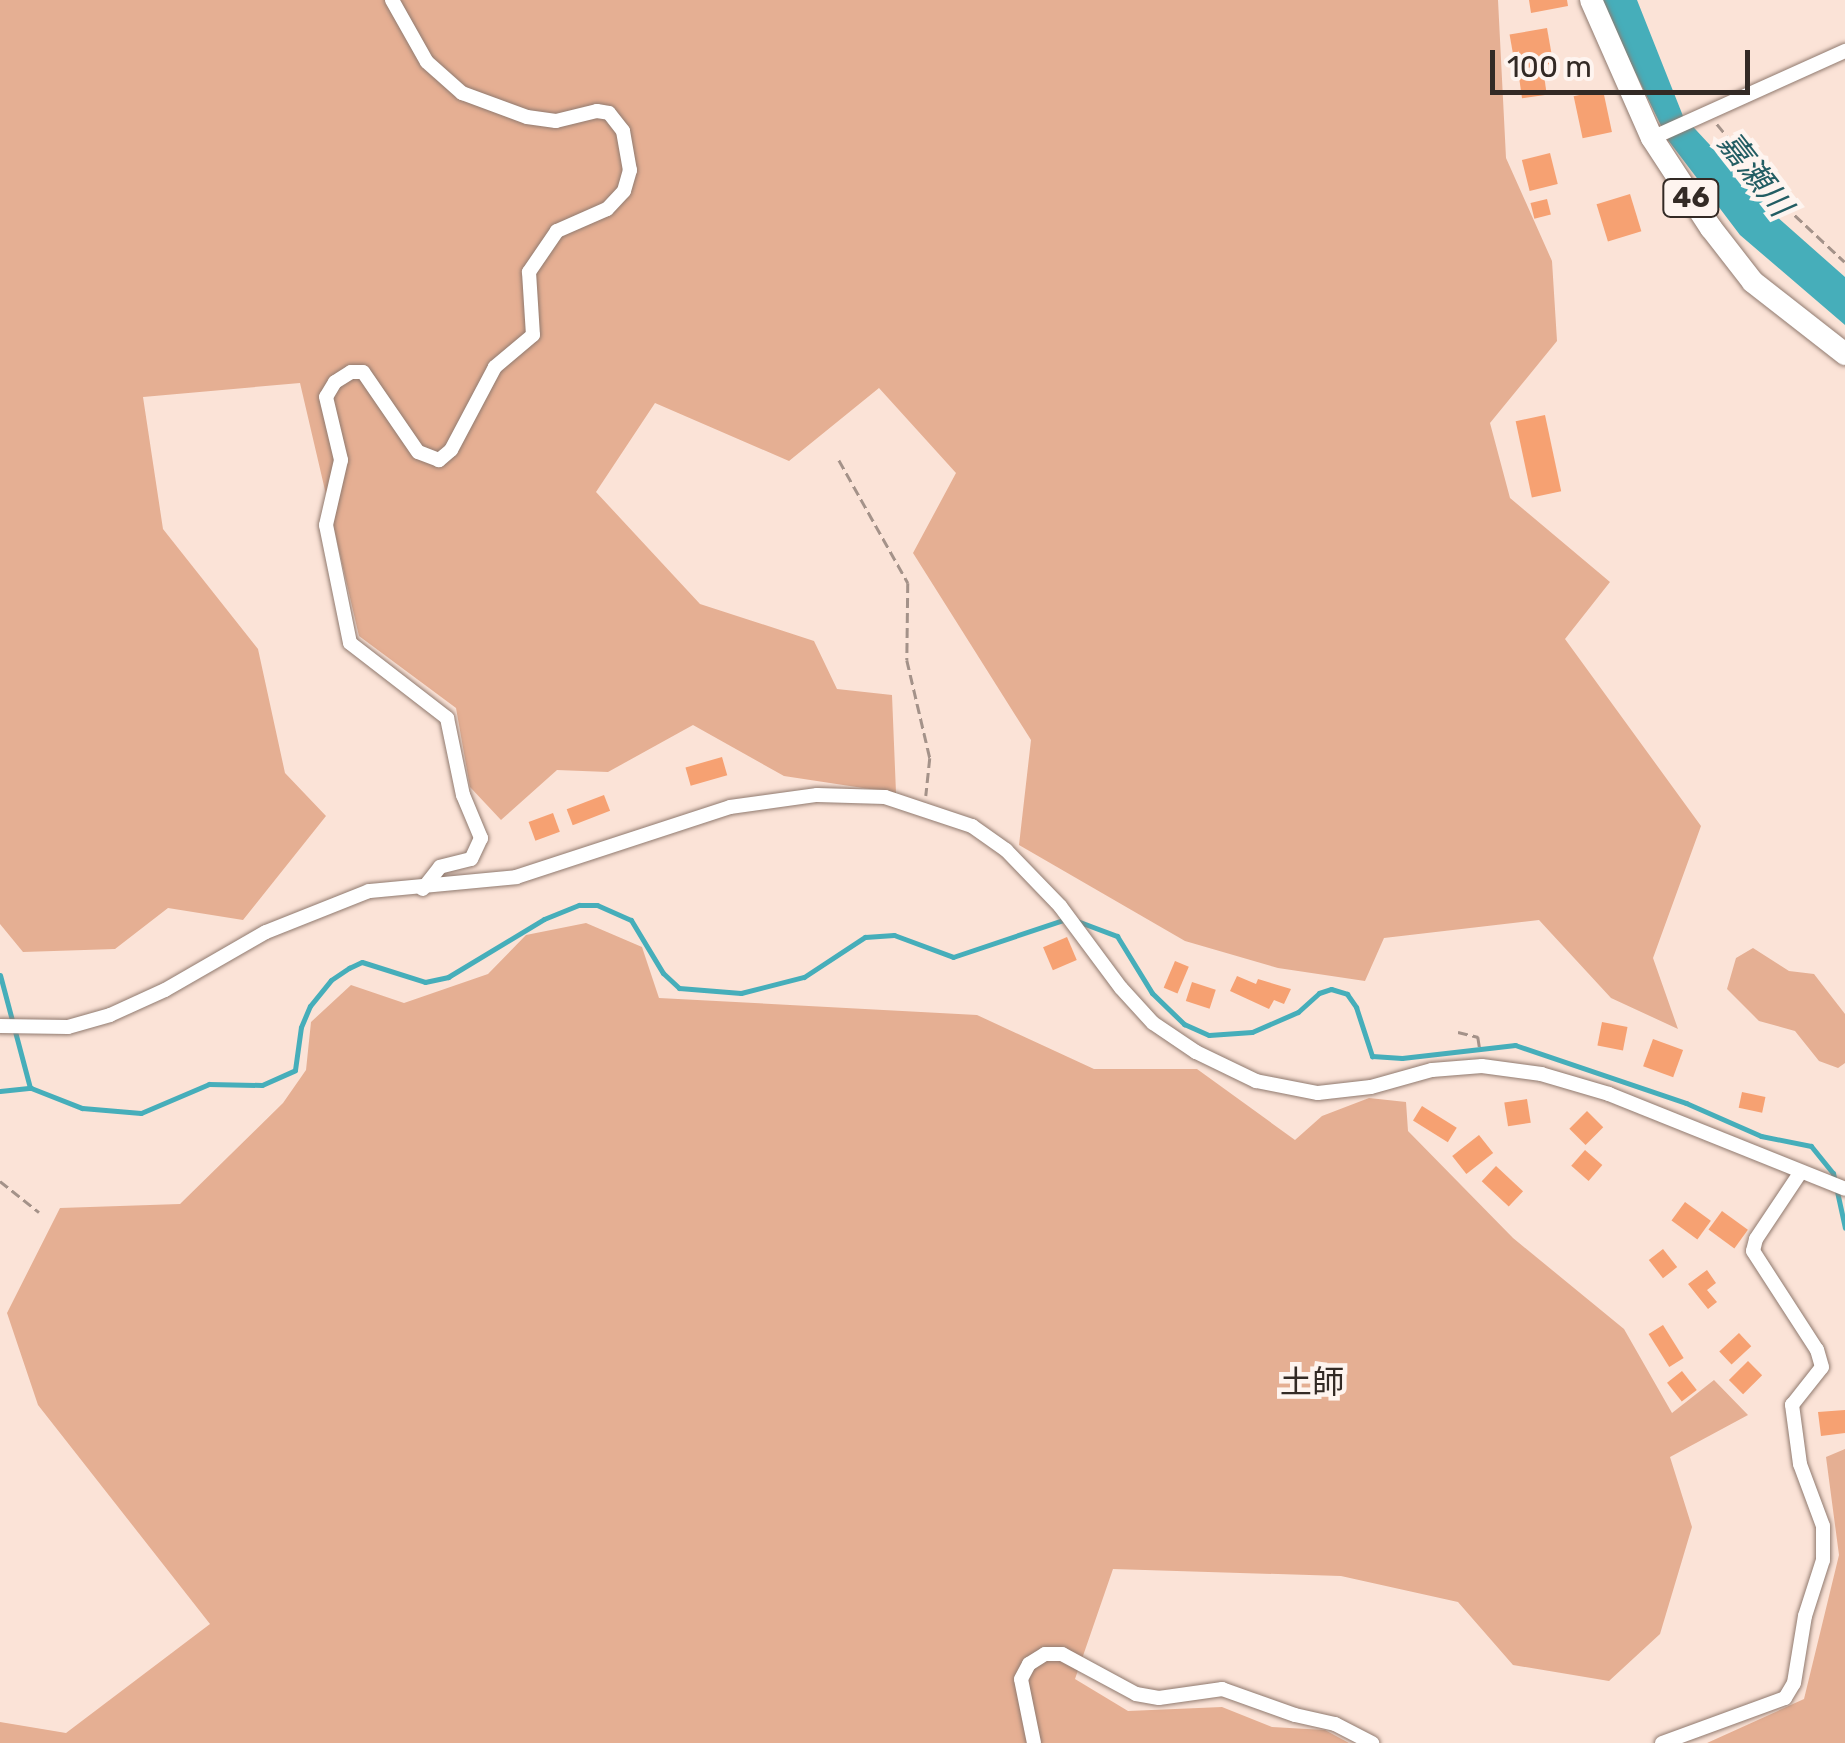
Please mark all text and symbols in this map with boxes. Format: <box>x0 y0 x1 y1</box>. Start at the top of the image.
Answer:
scale bar <box>1495 30 1755 92</box>
text: 100 m <box>1507 49 1592 85</box>
water label: 嘉瀬川 <box>1710 124 1800 224</box>
road number: 46 <box>1661 175 1721 221</box>
district label: 土師 <box>1280 1363 1344 1401</box>

